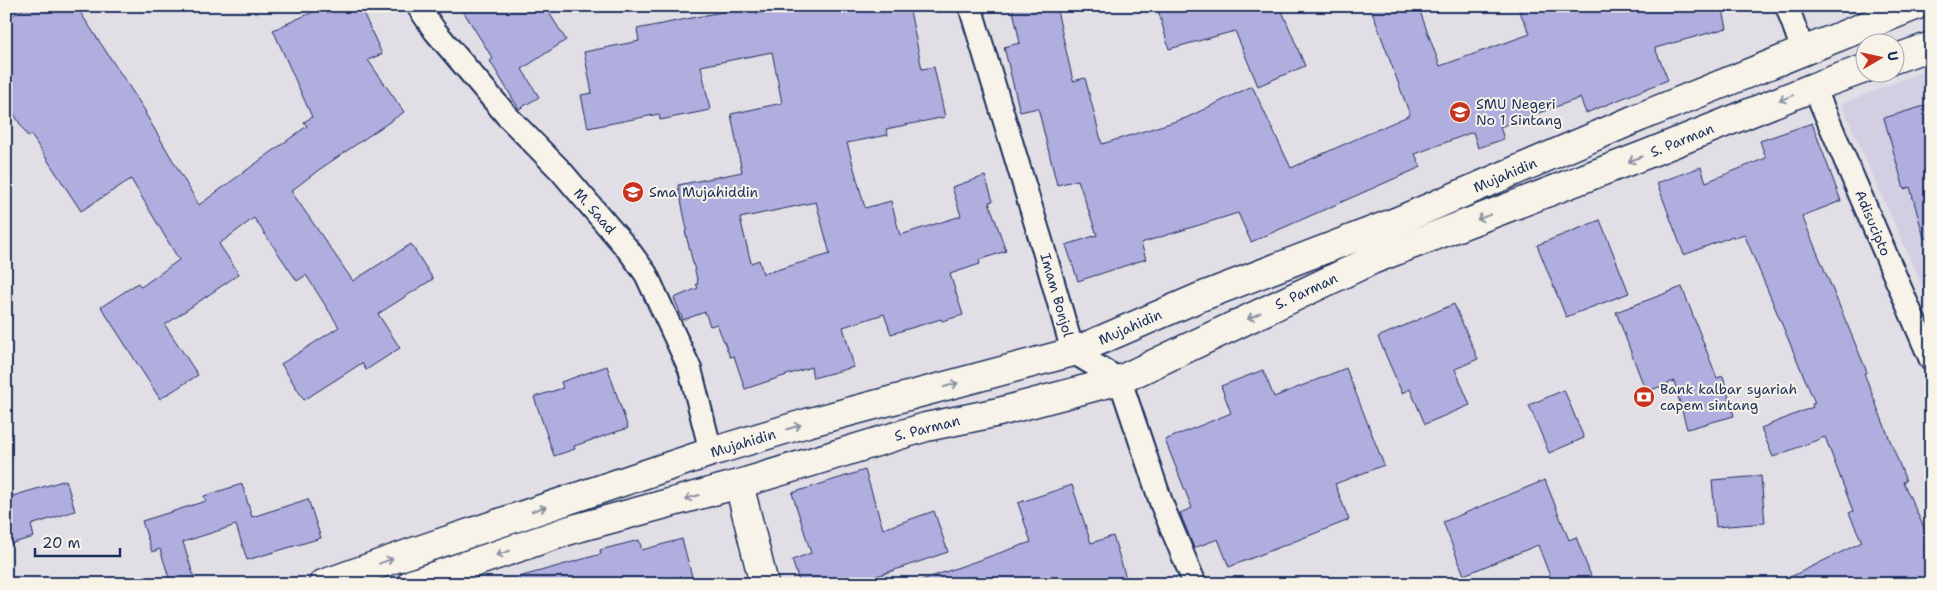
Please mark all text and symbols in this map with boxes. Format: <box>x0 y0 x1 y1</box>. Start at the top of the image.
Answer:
north arrow <box>1854 32 1904 82</box>
text: U <box>1883 50 1902 62</box>
one-way arrow <box>1779 94 1794 104</box>
place label: SMU Negeri No 1 Sintang <box>1476 95 1562 129</box>
school or university icon: SMU Negeri No 1 Sintang <box>1448 100 1472 124</box>
street label: S. Parman <box>1647 119 1717 161</box>
street label: Mujahidin <box>1471 153 1540 196</box>
one-way arrow <box>1628 155 1643 164</box>
school or university icon: Sma Mujahiddin <box>621 180 645 204</box>
place label: Sma Mujahiddin <box>649 183 758 201</box>
street label: M. Saad <box>570 184 620 238</box>
street label: Adisucipto <box>1851 187 1895 259</box>
one-way arrow <box>1476 214 1491 223</box>
street label: Imam Bonjol <box>1036 251 1078 340</box>
street label: S. Parman <box>1272 268 1341 313</box>
street label: Mujahidin <box>1096 305 1165 349</box>
one-way arrow <box>1247 312 1262 321</box>
one-way arrow <box>943 380 959 389</box>
place label: Bank kalbar syariah capem sintang <box>1660 380 1797 414</box>
bank icon: Bank kalbar syariah capem sintang <box>1632 385 1656 409</box>
street label: S. Parman <box>892 411 962 445</box>
one-way arrow <box>786 422 802 432</box>
street label: Mujahidin <box>708 424 778 461</box>
one-way arrow <box>684 492 700 502</box>
one-way arrow <box>531 504 547 514</box>
scale bar <box>35 525 120 557</box>
text: 20 m <box>42 533 81 553</box>
one-way arrow <box>495 549 511 558</box>
one-way arrow <box>377 556 393 566</box>

